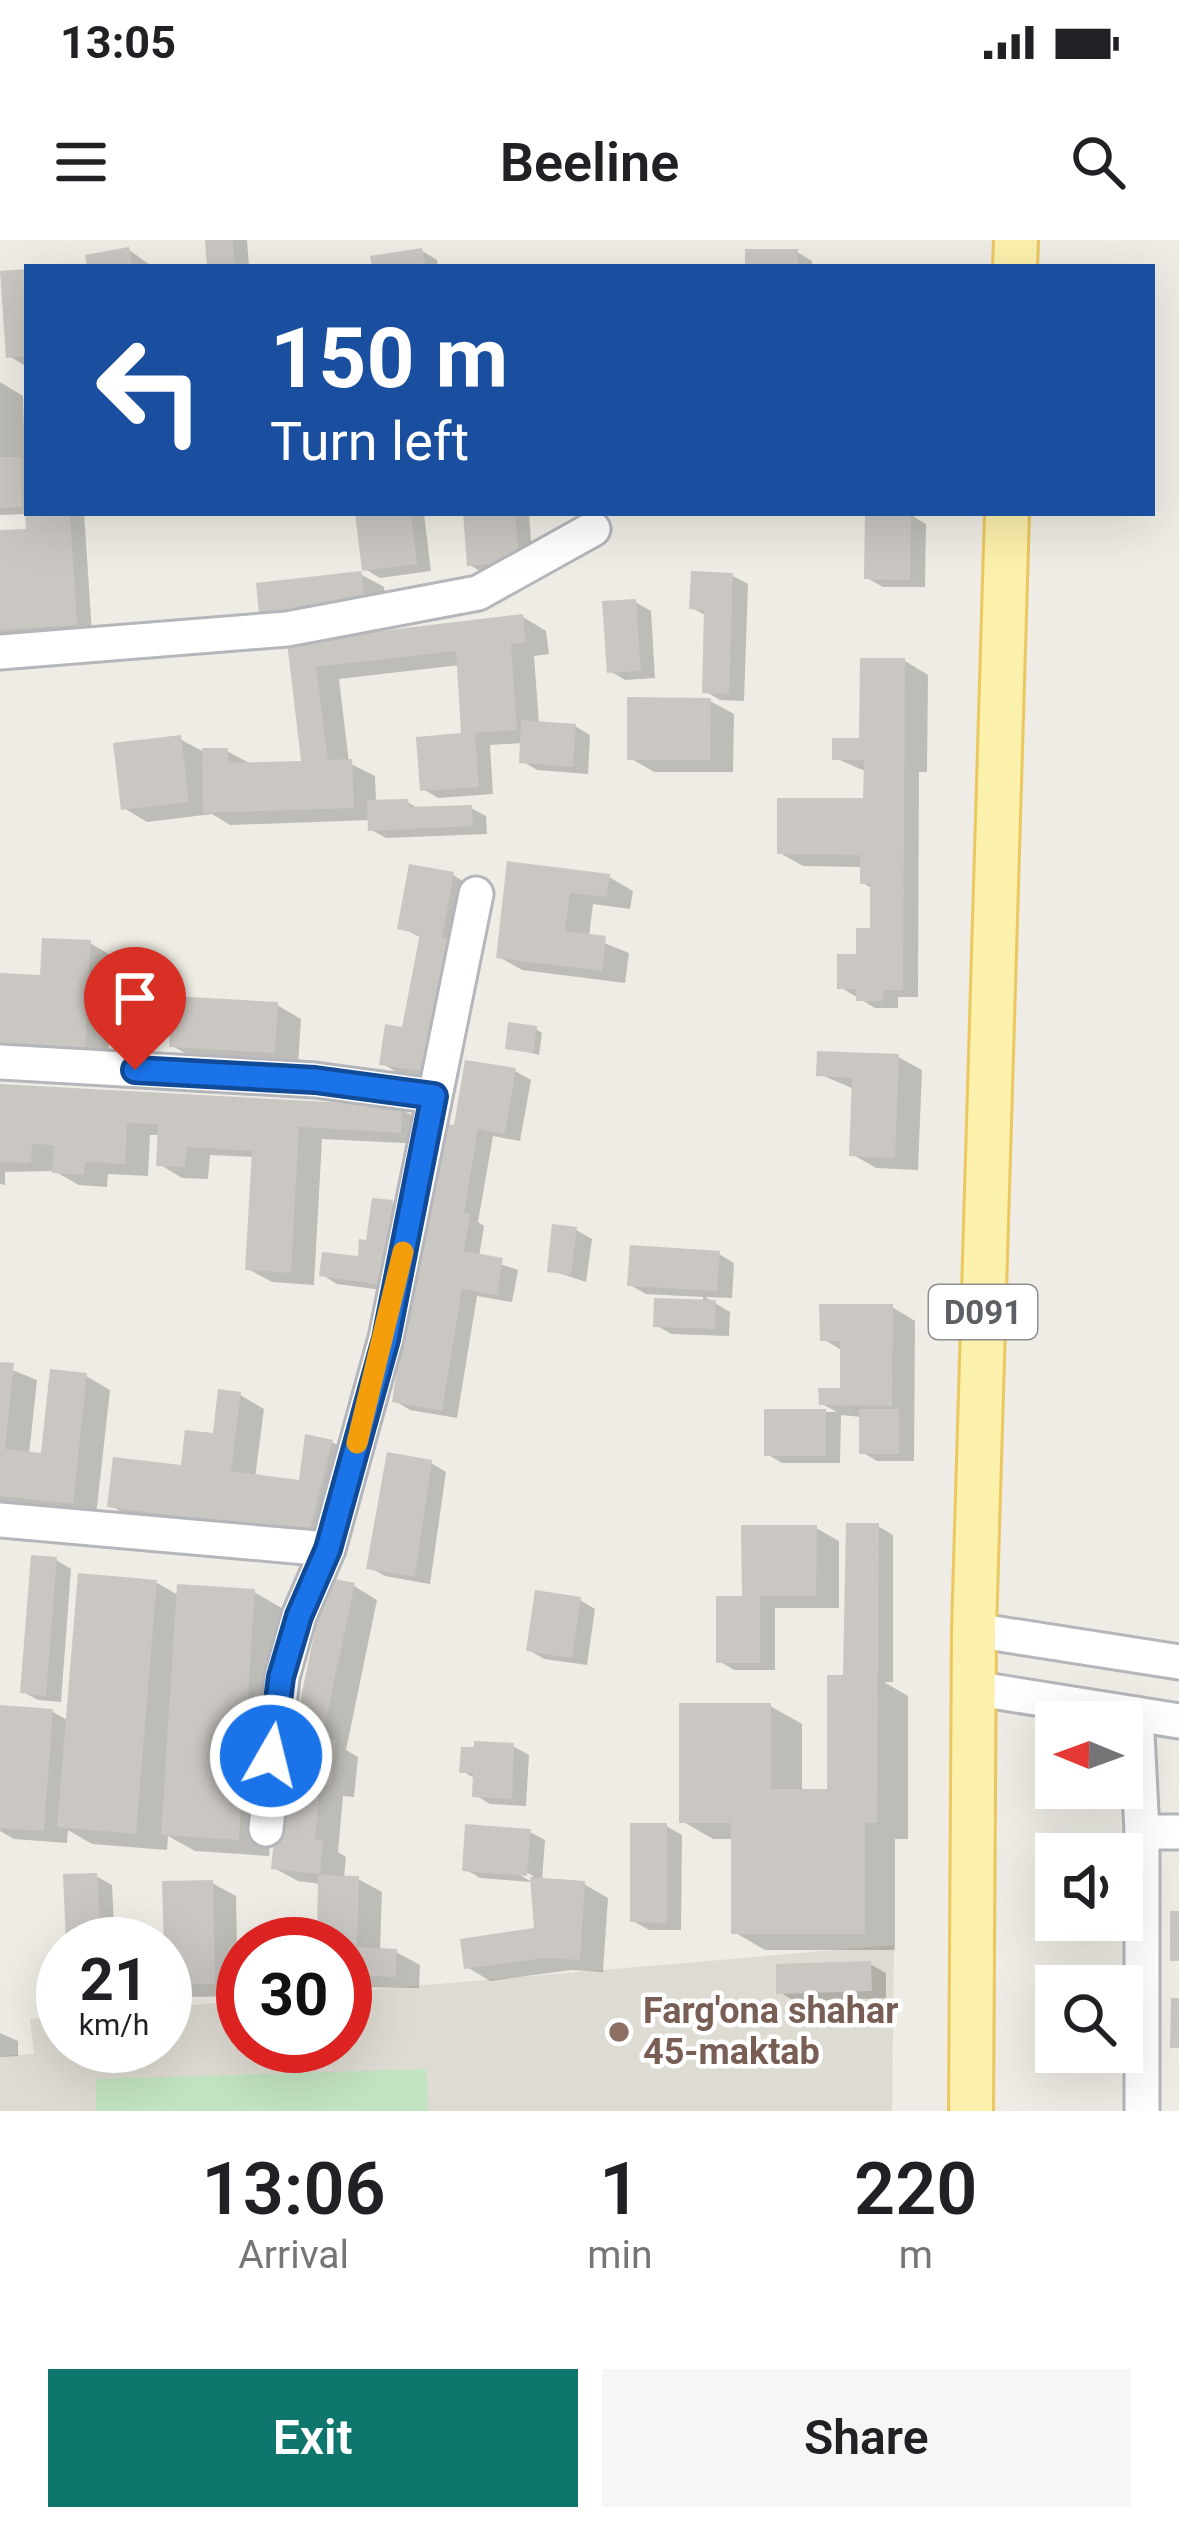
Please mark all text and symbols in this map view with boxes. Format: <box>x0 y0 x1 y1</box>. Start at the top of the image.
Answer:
text: 13:05 <box>60 16 176 69</box>
icon: menu <box>48 129 114 195</box>
icon: search <box>1065 129 1131 195</box>
text: Beeline <box>500 131 679 194</box>
text: 150 m <box>270 309 508 408</box>
icon: left <box>72 312 228 468</box>
text: Turn left <box>270 410 469 473</box>
pin <box>84 947 186 1070</box>
icon: arrive <box>102 965 168 1031</box>
road number: D091 <box>929 1285 1037 1339</box>
position arrow <box>208 1693 334 1819</box>
north arrow <box>1035 1701 1143 1809</box>
map controls <box>1035 1701 1143 2073</box>
button: sound <box>1035 1833 1143 1941</box>
speed limit sign: 30 <box>216 1917 372 2073</box>
text: 21 <box>80 1944 148 2015</box>
button: search <box>1035 1965 1143 2073</box>
place label: Farg'ona shahar 45-maktab <box>643 1990 898 2073</box>
text: km/h <box>79 2007 149 2042</box>
marker: Farg'ona shahar 45-maktab <box>606 2019 632 2045</box>
text: 13:06 <box>202 2147 386 2232</box>
text: 1 <box>599 2147 640 2232</box>
text: 220 <box>854 2147 977 2232</box>
text: Arrival <box>238 2232 349 2278</box>
text: min <box>587 2232 652 2278</box>
text: m <box>899 2232 933 2278</box>
button: Exit <box>48 2369 578 2507</box>
button: Share <box>602 2369 1131 2507</box>

